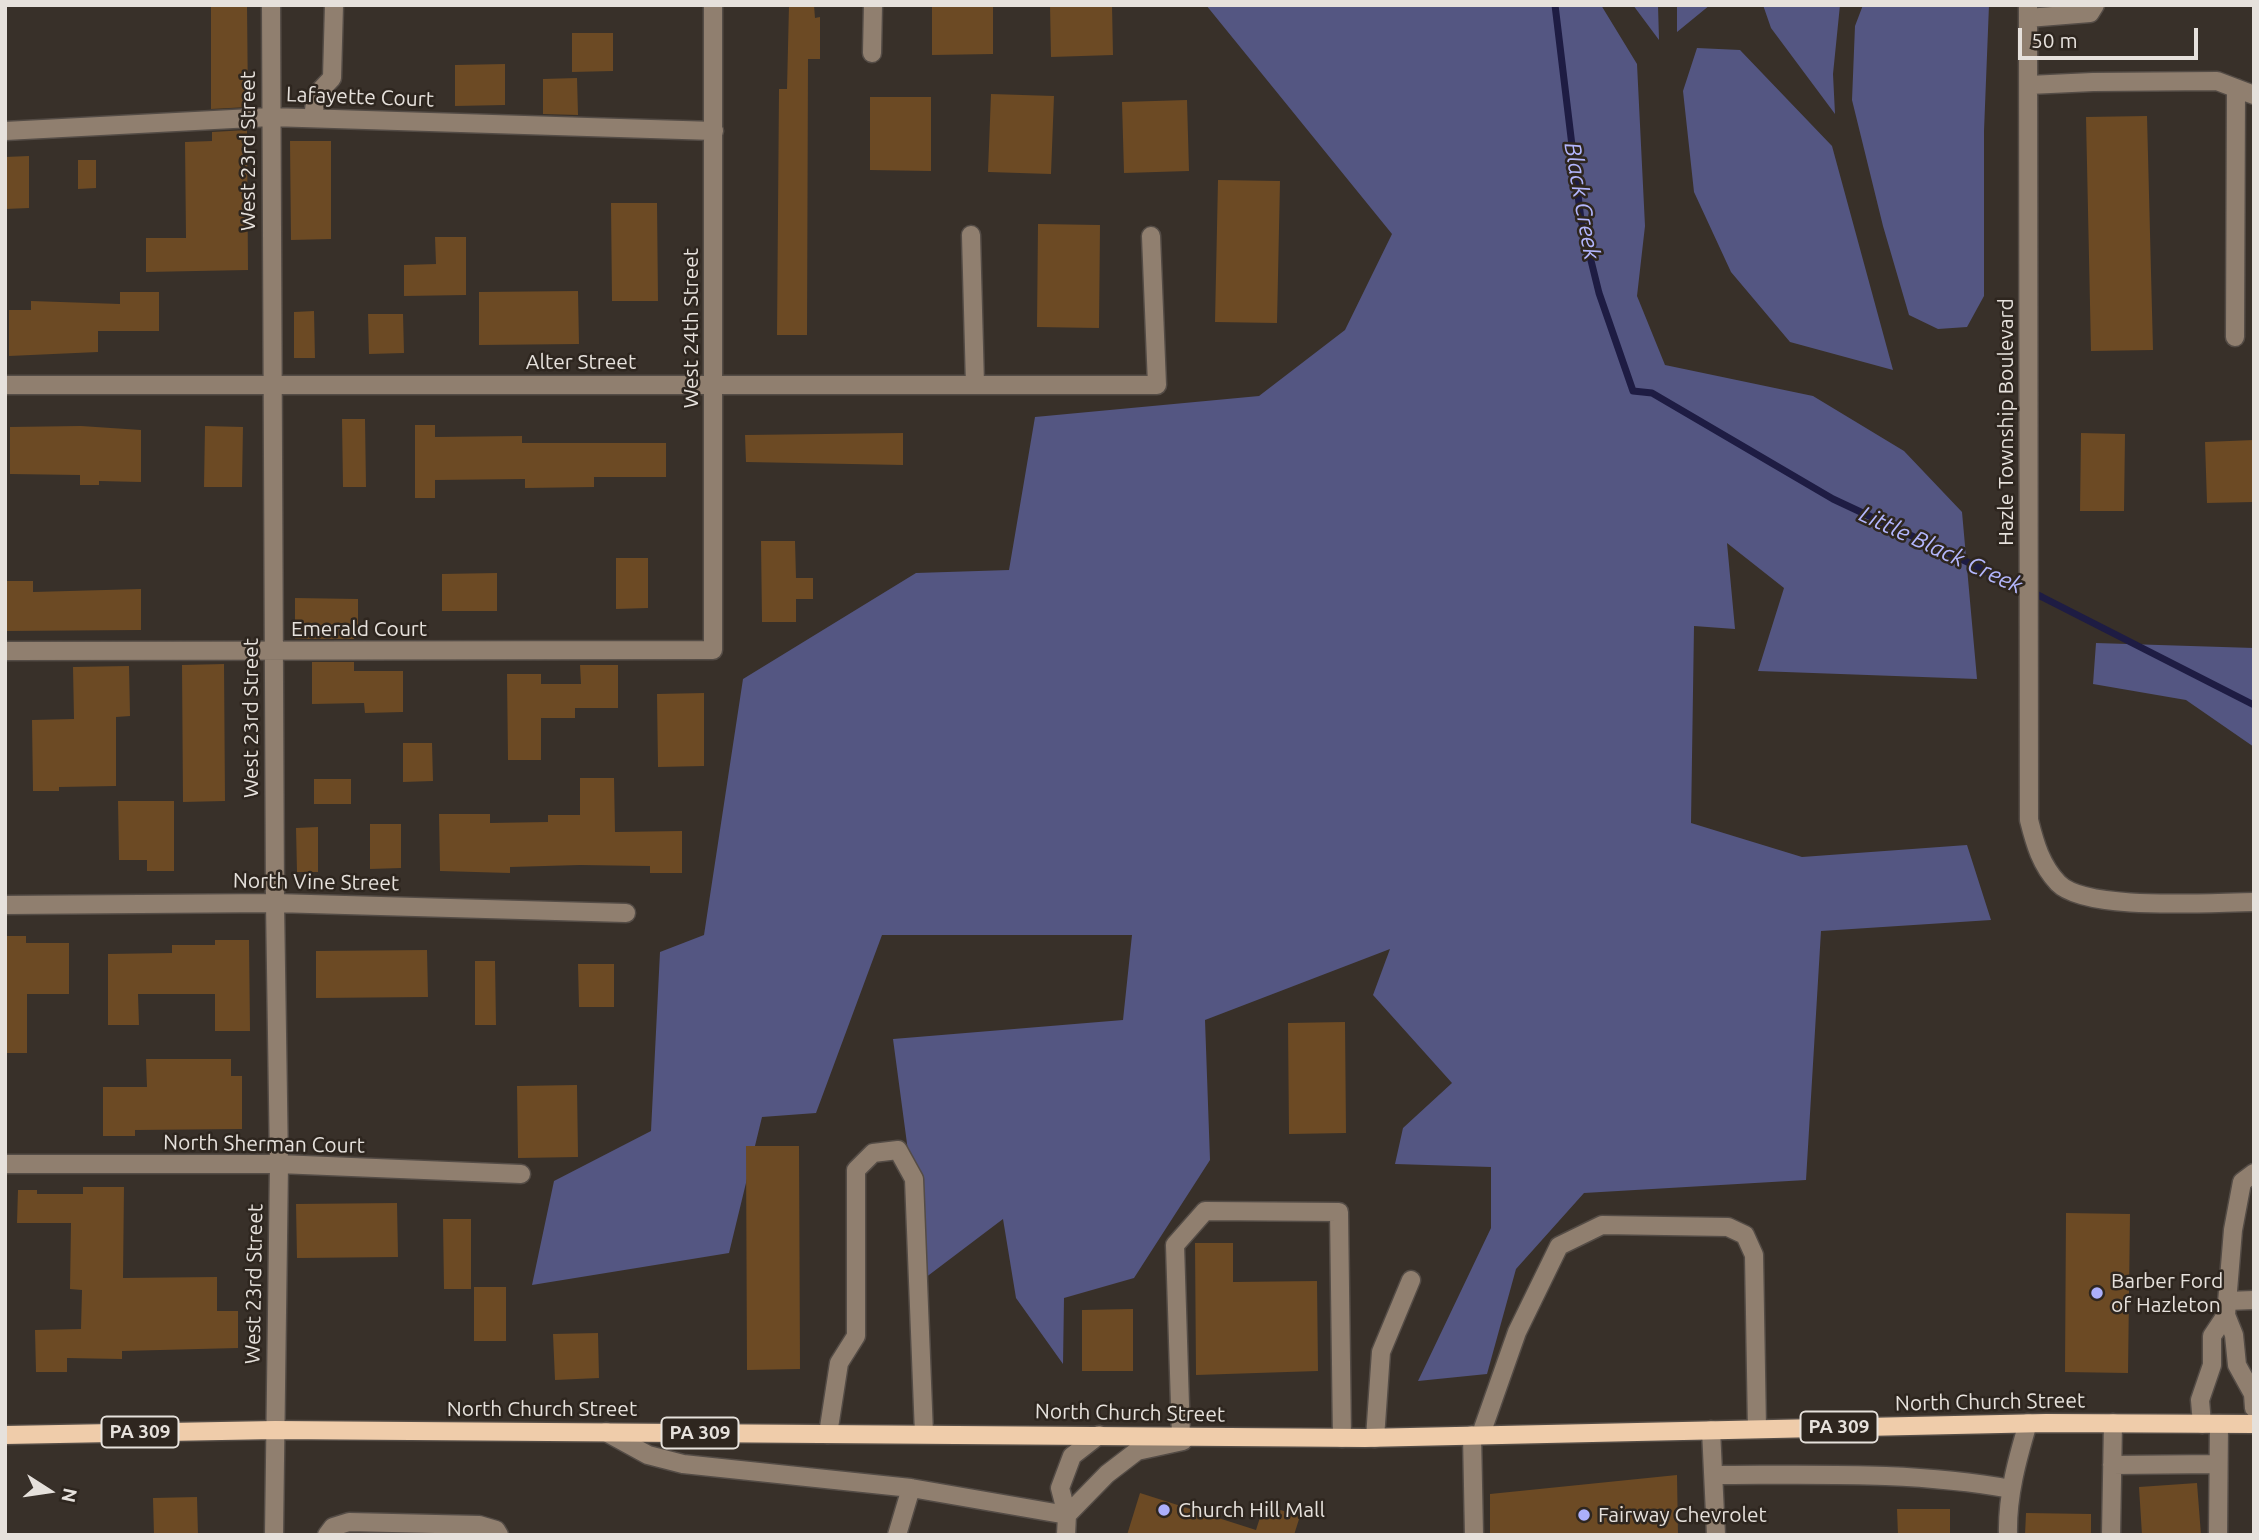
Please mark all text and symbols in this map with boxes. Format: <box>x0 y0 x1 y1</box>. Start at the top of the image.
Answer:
scale bar <box>2021 14 2201 58</box>
text: 50 m <box>2031 28 2078 52</box>
street label: West 23rd Street <box>235 71 261 231</box>
street label: Lafayette Court <box>286 82 434 112</box>
water label: Black Creek <box>1558 140 1606 262</box>
street label: West 24th Street <box>678 248 704 408</box>
street label: Hazle Township Boulevard <box>1993 298 2019 546</box>
street label: Alter Street <box>526 349 636 375</box>
water label: Little Black Creek <box>1855 500 2027 600</box>
street label: Emerald Court <box>291 616 427 642</box>
street label: West 23rd Street <box>238 638 264 798</box>
street label: North Vine Street <box>233 868 399 896</box>
street label: North Sherman Court <box>163 1130 365 1158</box>
street label: West 23rd Street <box>240 1204 268 1364</box>
place label: Barber Ford of Hazleton <box>2111 1268 2223 1318</box>
marker: Barber Ford of Hazleton <box>2089 1285 2105 1301</box>
street label: North Church Street <box>1895 1388 2085 1416</box>
street label: North Church Street <box>447 1396 637 1422</box>
street label: North Church Street <box>1035 1399 1225 1427</box>
road number: PA 309 <box>1800 1412 1878 1442</box>
road number: PA 309 <box>102 1416 178 1448</box>
road number: PA 309 <box>662 1418 738 1448</box>
north arrow <box>14 1456 84 1526</box>
text: N <box>57 1486 82 1505</box>
place label: Church Hill Mall <box>1178 1497 1325 1523</box>
marker: Church Hill Mall <box>1156 1502 1172 1518</box>
place label: Fairway Chevrolet <box>1598 1502 1767 1528</box>
marker: Fairway Chevrolet <box>1576 1507 1592 1523</box>

